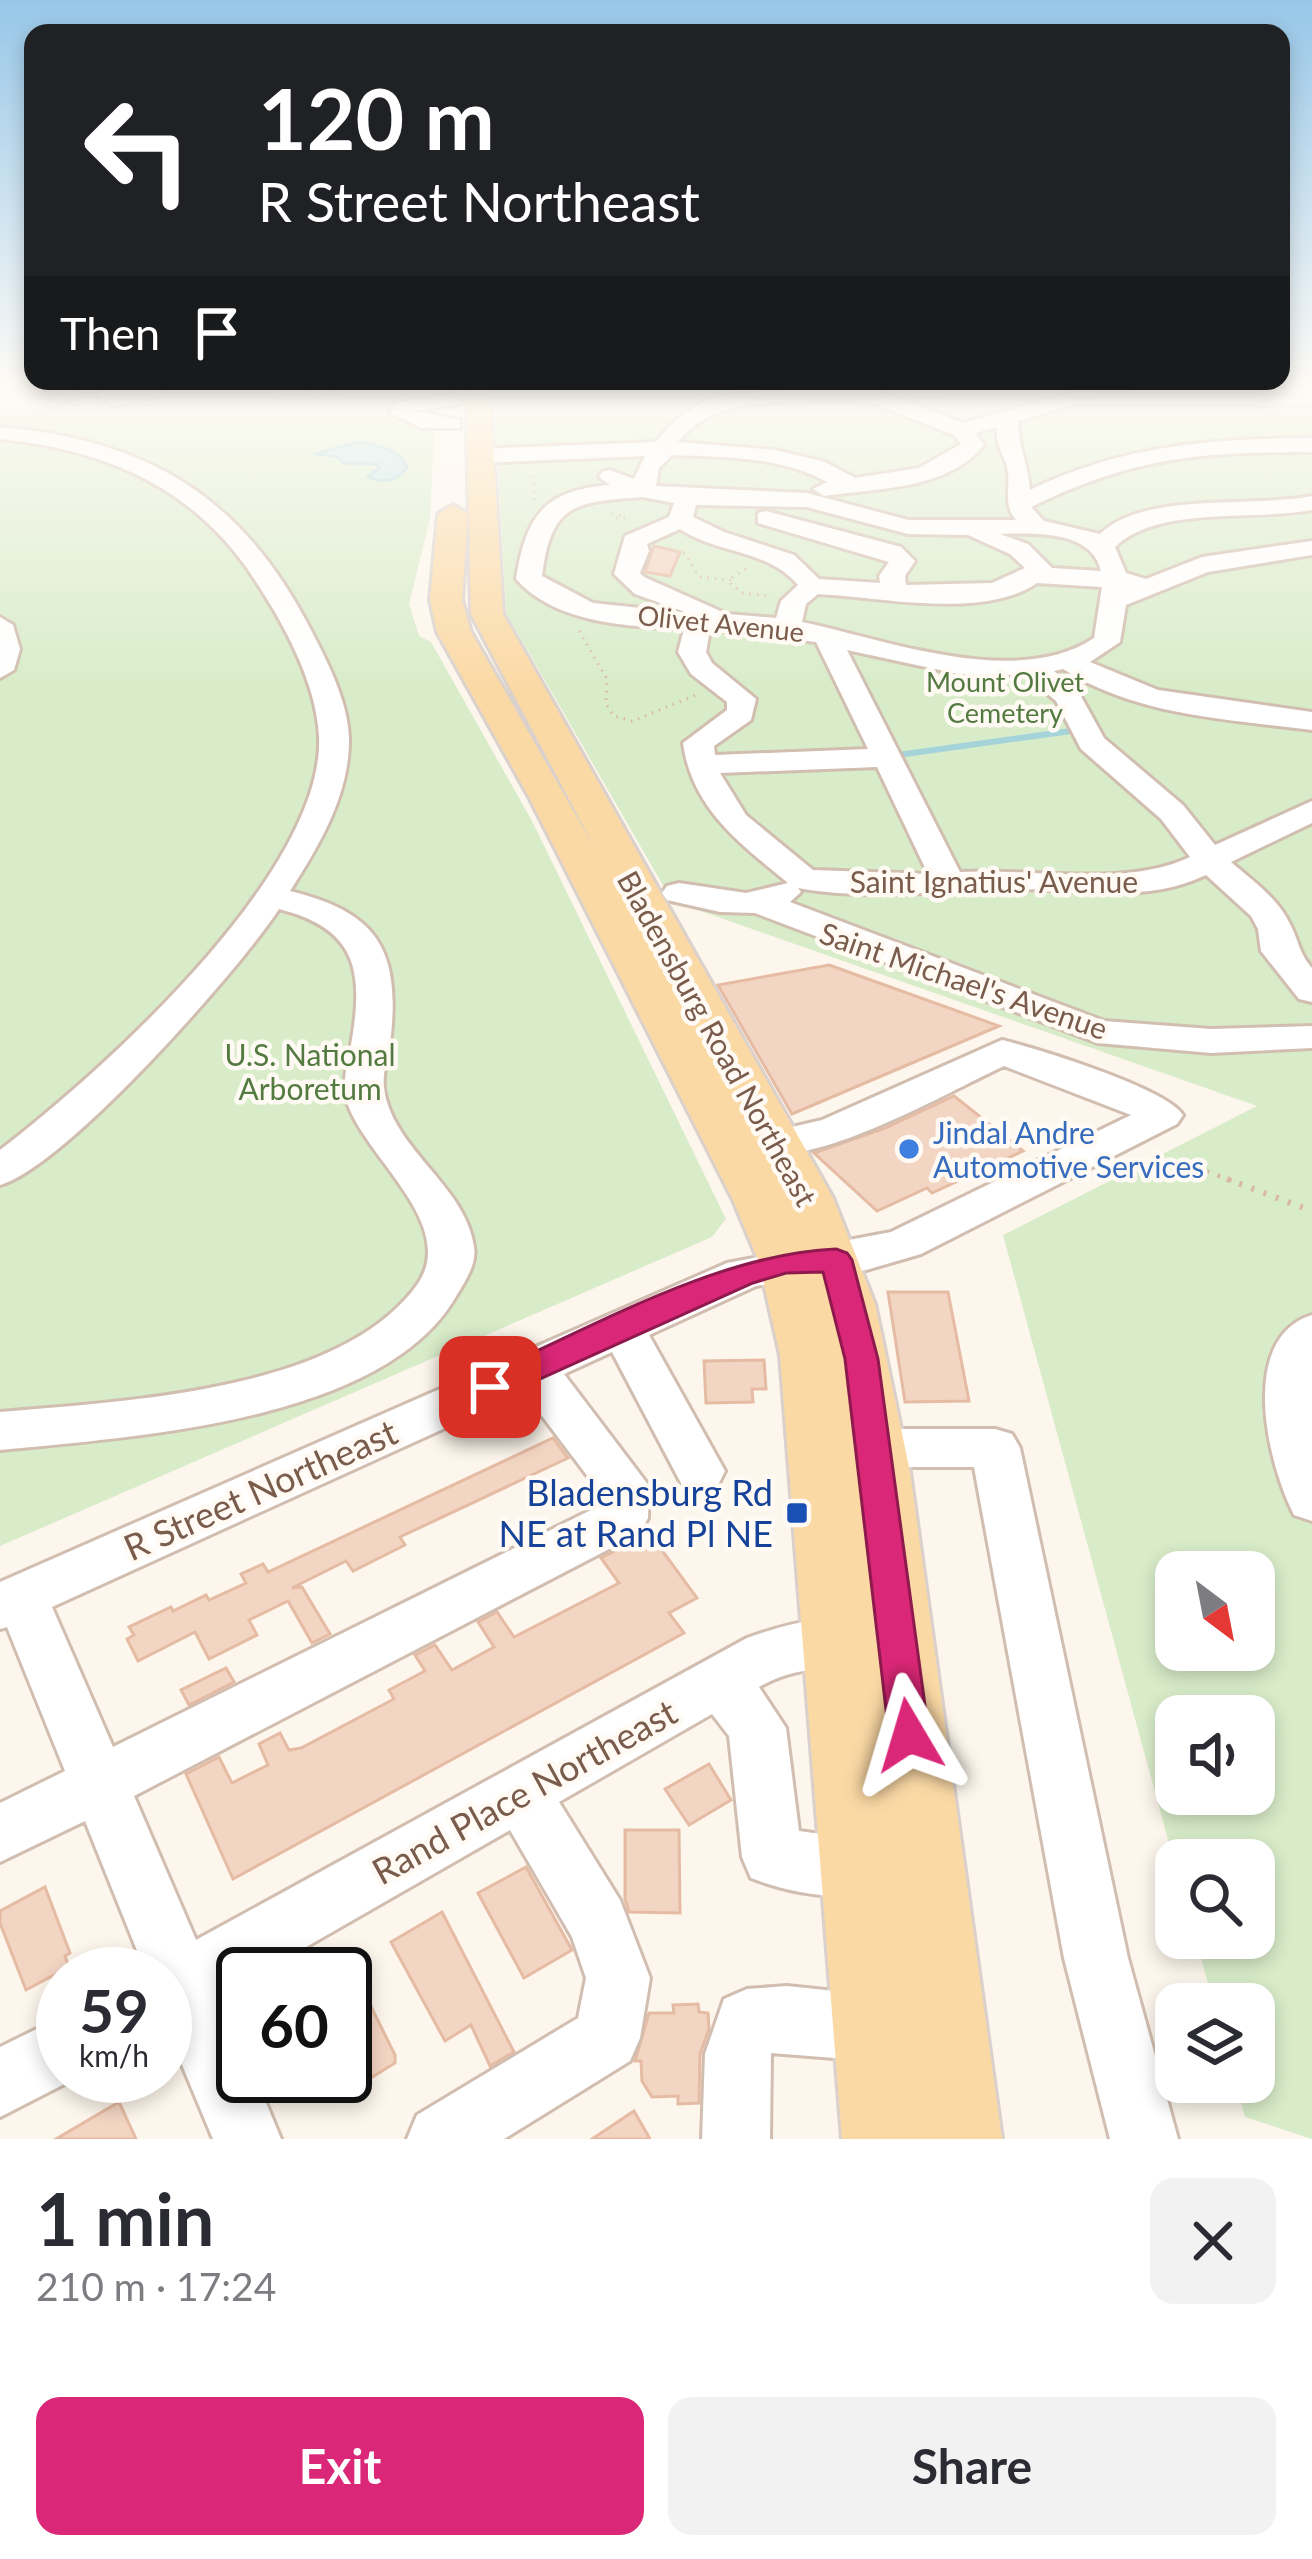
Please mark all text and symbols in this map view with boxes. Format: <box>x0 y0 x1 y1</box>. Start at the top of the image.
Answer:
text: 120 m <box>258 67 495 168</box>
icon: left <box>60 72 216 228</box>
text: R Street Northeast <box>258 169 700 234</box>
icon: arrive <box>184 300 250 366</box>
text: Then <box>60 306 160 360</box>
street label: Olivet Avenue <box>636 598 806 648</box>
park label: Mount Olivet Cemetery <box>926 665 1084 729</box>
street label: Saint Ignatius' Avenue <box>850 863 1138 899</box>
street label: Bladensburg Road Northeast <box>611 864 825 1212</box>
street label: Saint Michael's Avenue <box>815 914 1113 1046</box>
park label: U.S. National Arboretum <box>225 1036 395 1106</box>
place label: Jindal Andre Automotive Services <box>933 1114 1204 1184</box>
marker: Jindal Andre Automotive Services <box>896 1136 922 1162</box>
pin <box>439 1336 541 1438</box>
icon: arrive <box>457 1354 523 1420</box>
street label: R Street Northeast <box>116 1409 404 1569</box>
place label: Bladensburg Rd NE at Rand Pl NE <box>499 1470 773 1555</box>
marker: Bladensburg Rd NE at Rand Pl NE <box>784 1500 810 1526</box>
north arrow <box>1155 1551 1275 1671</box>
map controls <box>1155 1551 1275 2103</box>
position arrow <box>846 1672 972 1798</box>
street label: Rand Place Northeast <box>364 1689 684 1893</box>
button: sound <box>1155 1695 1275 1815</box>
button: search <box>1155 1839 1275 1959</box>
speed limit sign: 60 <box>216 1947 372 2103</box>
text: 59 <box>79 1974 149 2046</box>
button: layers <box>1155 1983 1275 2103</box>
text: km/h <box>79 2037 149 2073</box>
text: 1 min <box>36 2175 214 2261</box>
button: close <box>1150 2178 1276 2304</box>
text: 210 m · 17:24 <box>36 2263 276 2309</box>
button: Exit <box>36 2397 644 2535</box>
button: Share <box>668 2397 1276 2535</box>

